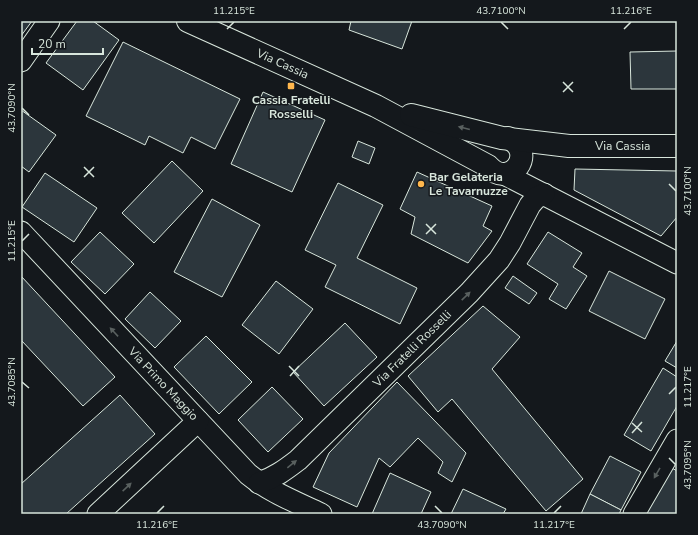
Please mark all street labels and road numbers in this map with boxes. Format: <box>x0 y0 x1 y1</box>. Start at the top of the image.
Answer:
street label: Via Cassia <box>253 45 311 83</box>
street label: Via Cassia <box>594 138 650 154</box>
street label: Via Fratelli Rosselli <box>369 307 455 391</box>
street label: Via Primo Maggio <box>124 343 202 424</box>

